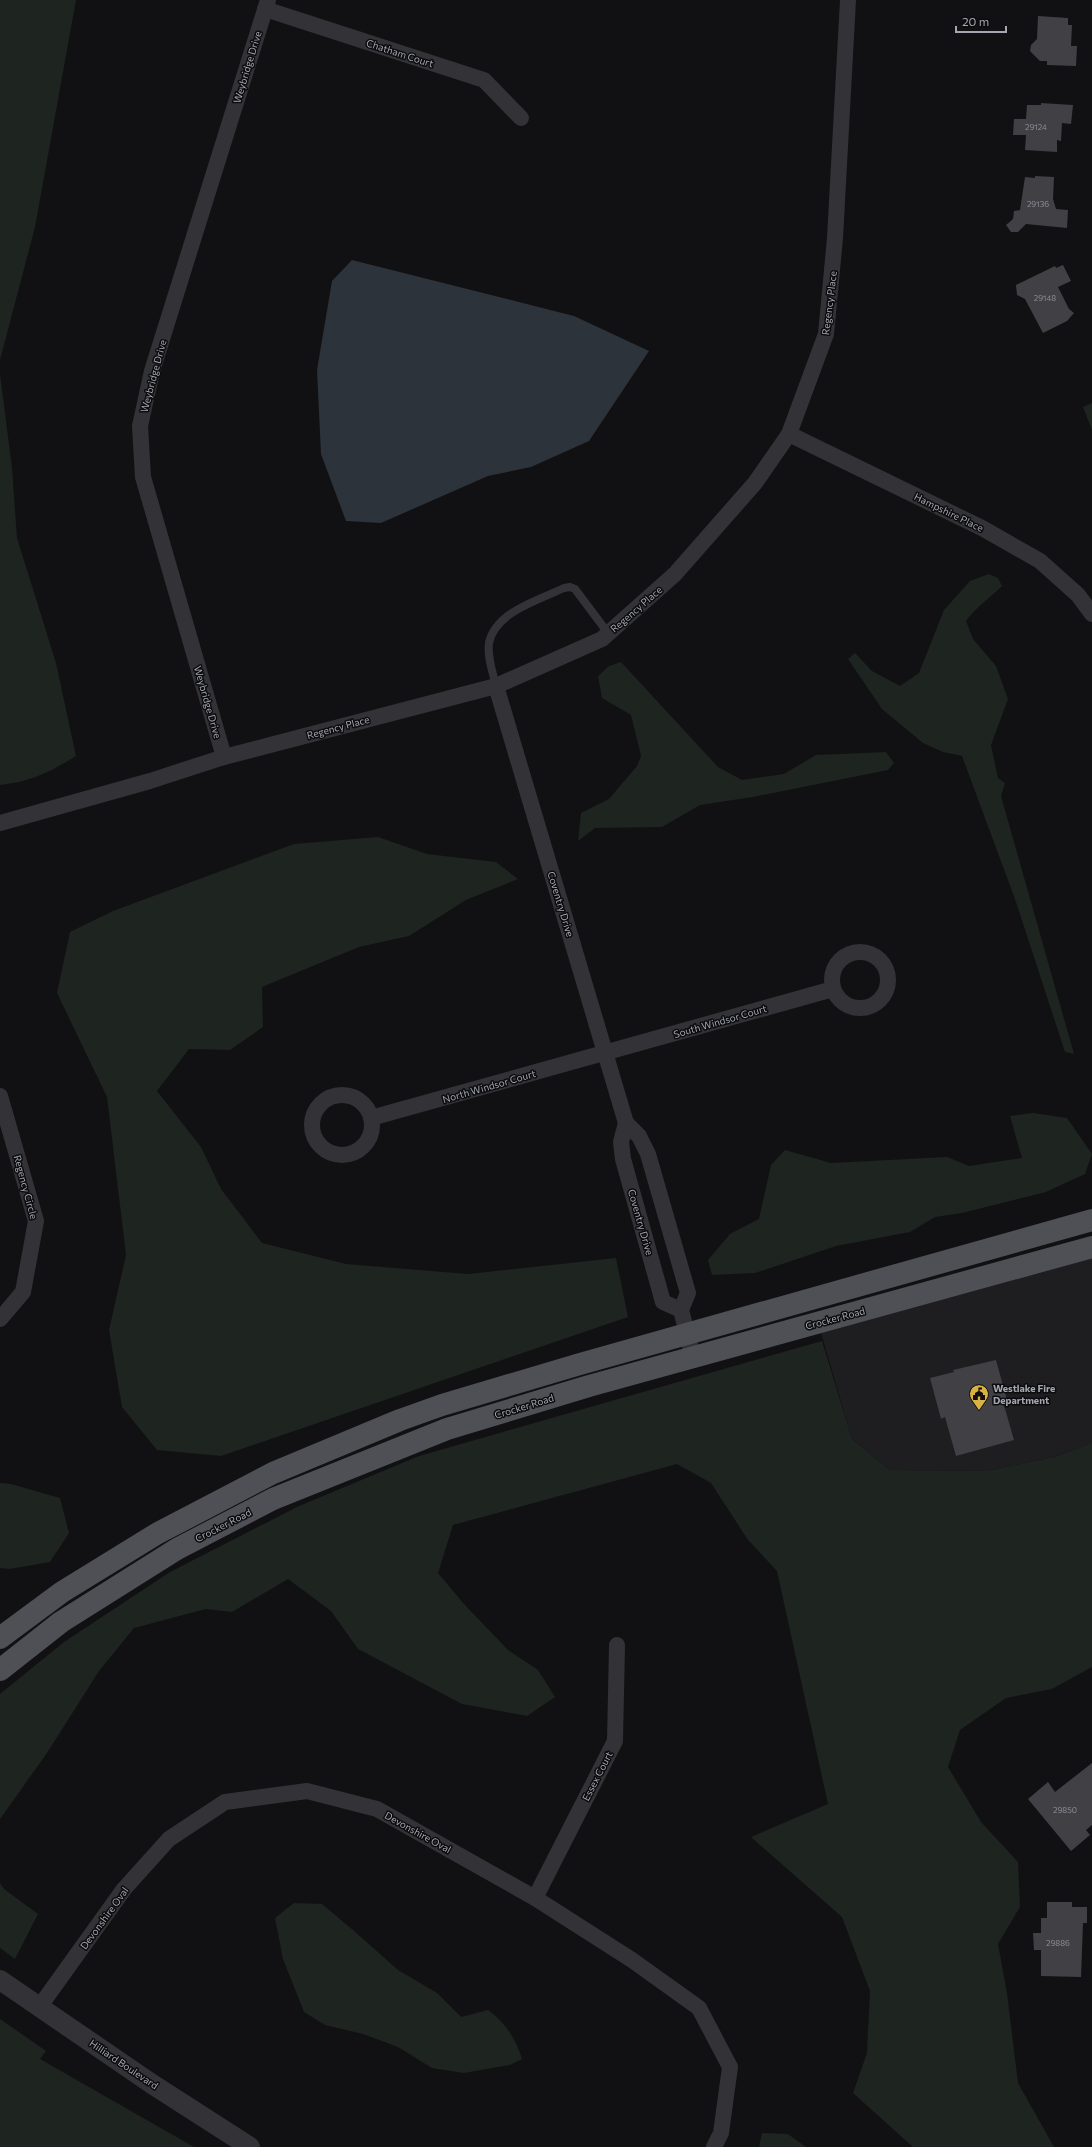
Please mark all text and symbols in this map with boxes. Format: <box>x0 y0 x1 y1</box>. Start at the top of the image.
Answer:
scale bar <box>956 8 1006 34</box>
text: 20 m <box>962 14 989 28</box>
street label: Weybridge Drive <box>230 30 264 104</box>
street label: Chatham Court <box>365 36 435 70</box>
house number: 29124 <box>1025 122 1047 132</box>
house number: 29136 <box>1027 199 1049 209</box>
street label: Regency Place <box>819 270 839 336</box>
house number: 29148 <box>1034 293 1056 303</box>
street label: Weybridge Drive <box>138 338 168 414</box>
street label: Hampshire Place <box>912 490 986 534</box>
street label: Regency Place <box>608 583 664 635</box>
street label: Weybridge Drive <box>192 664 224 740</box>
street label: Regency Place <box>305 713 371 741</box>
street label: Coventry Drive <box>545 870 577 938</box>
street label: South Windsor Court <box>672 1002 768 1040</box>
street label: North Windsor Court <box>441 1067 537 1105</box>
street label: Regency Circle <box>12 1154 40 1220</box>
street label: Coventry Drive <box>626 1188 656 1256</box>
street label: Crocker Road <box>804 1304 866 1332</box>
place label: Westlake Fire Department <box>993 1382 1055 1406</box>
public building icon: Westlake Fire Department <box>968 1383 990 1411</box>
street label: Crocker Road <box>493 1391 555 1421</box>
street label: Crocker Road <box>193 1506 253 1544</box>
street label: Essex Court <box>579 1749 615 1803</box>
house number: 29850 <box>1053 1805 1077 1815</box>
street label: Devonshire Oval <box>383 1809 453 1855</box>
street label: Devonshire Oval <box>77 1885 131 1951</box>
house number: 29886 <box>1046 1938 1070 1948</box>
street label: Hilliard Boulevard <box>87 2037 161 2091</box>

